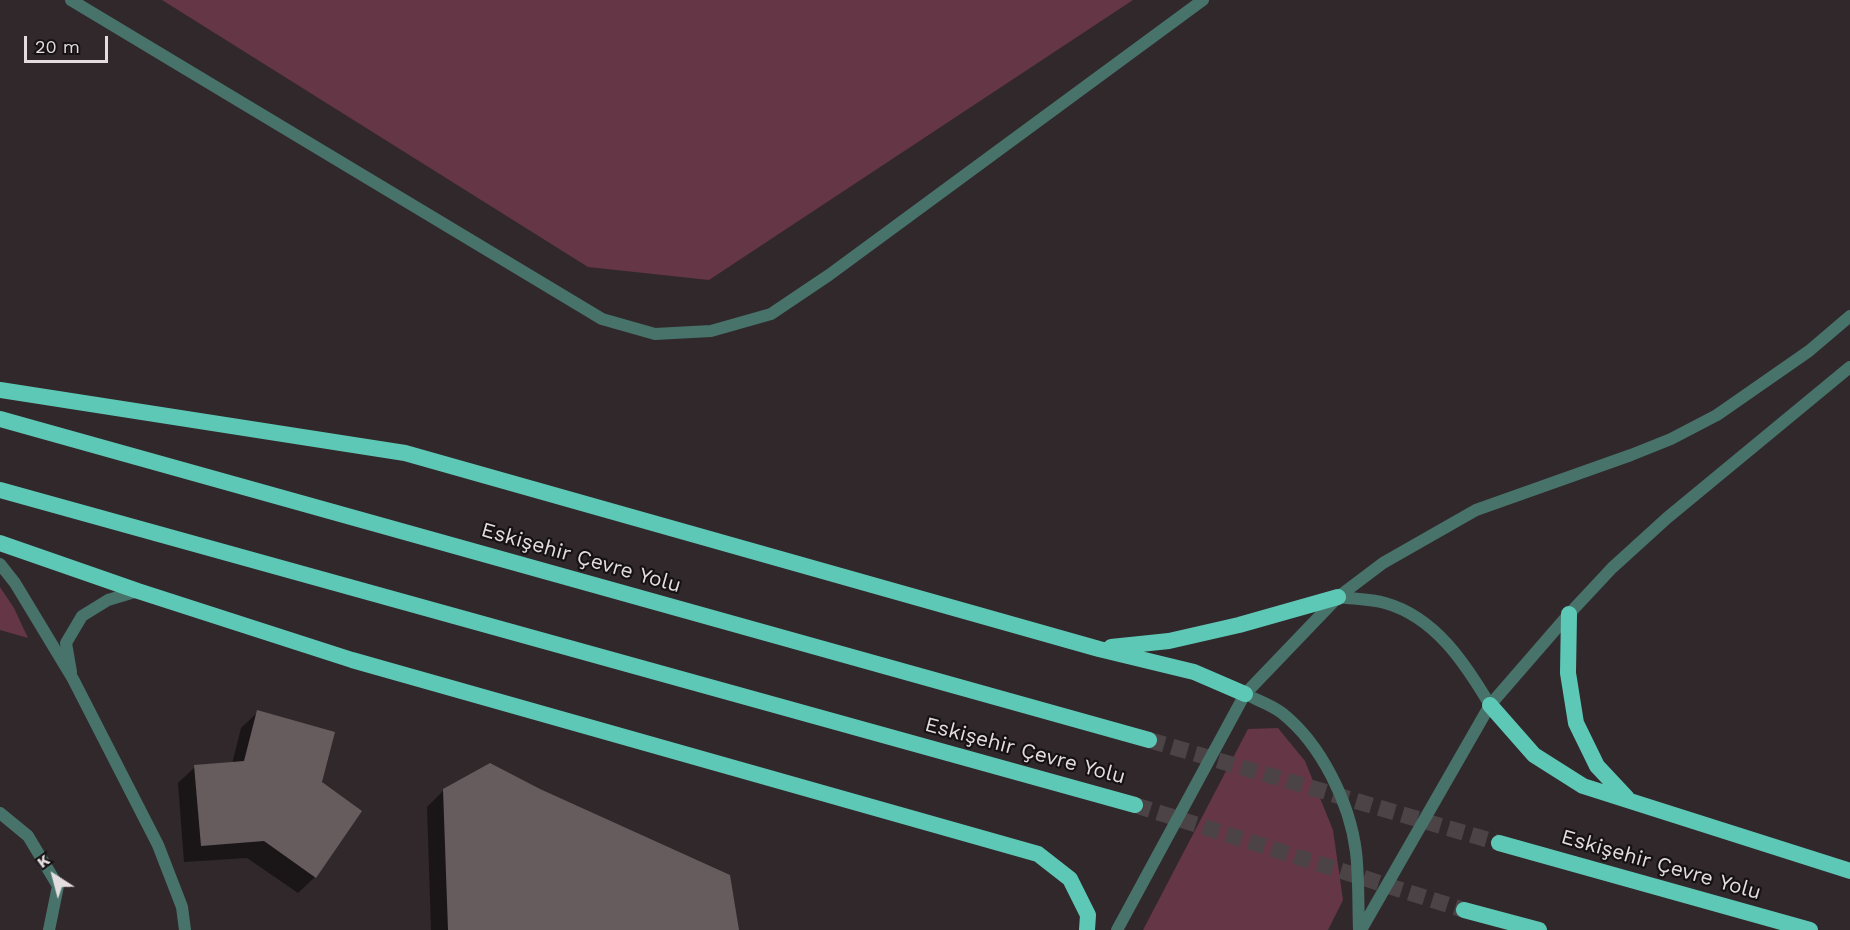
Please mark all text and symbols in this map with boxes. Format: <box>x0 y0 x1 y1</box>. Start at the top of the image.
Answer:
scale bar <box>27 24 111 62</box>
text: 20 m <box>35 36 80 57</box>
street label: Eskişehir Çevre Yolu <box>478 517 684 599</box>
street label: Eskişehir Çevre Yolu <box>922 712 1128 790</box>
street label: Eskişehir Çevre Yolu <box>1558 824 1764 906</box>
north arrow <box>24 846 84 906</box>
text: K <box>33 850 53 872</box>

